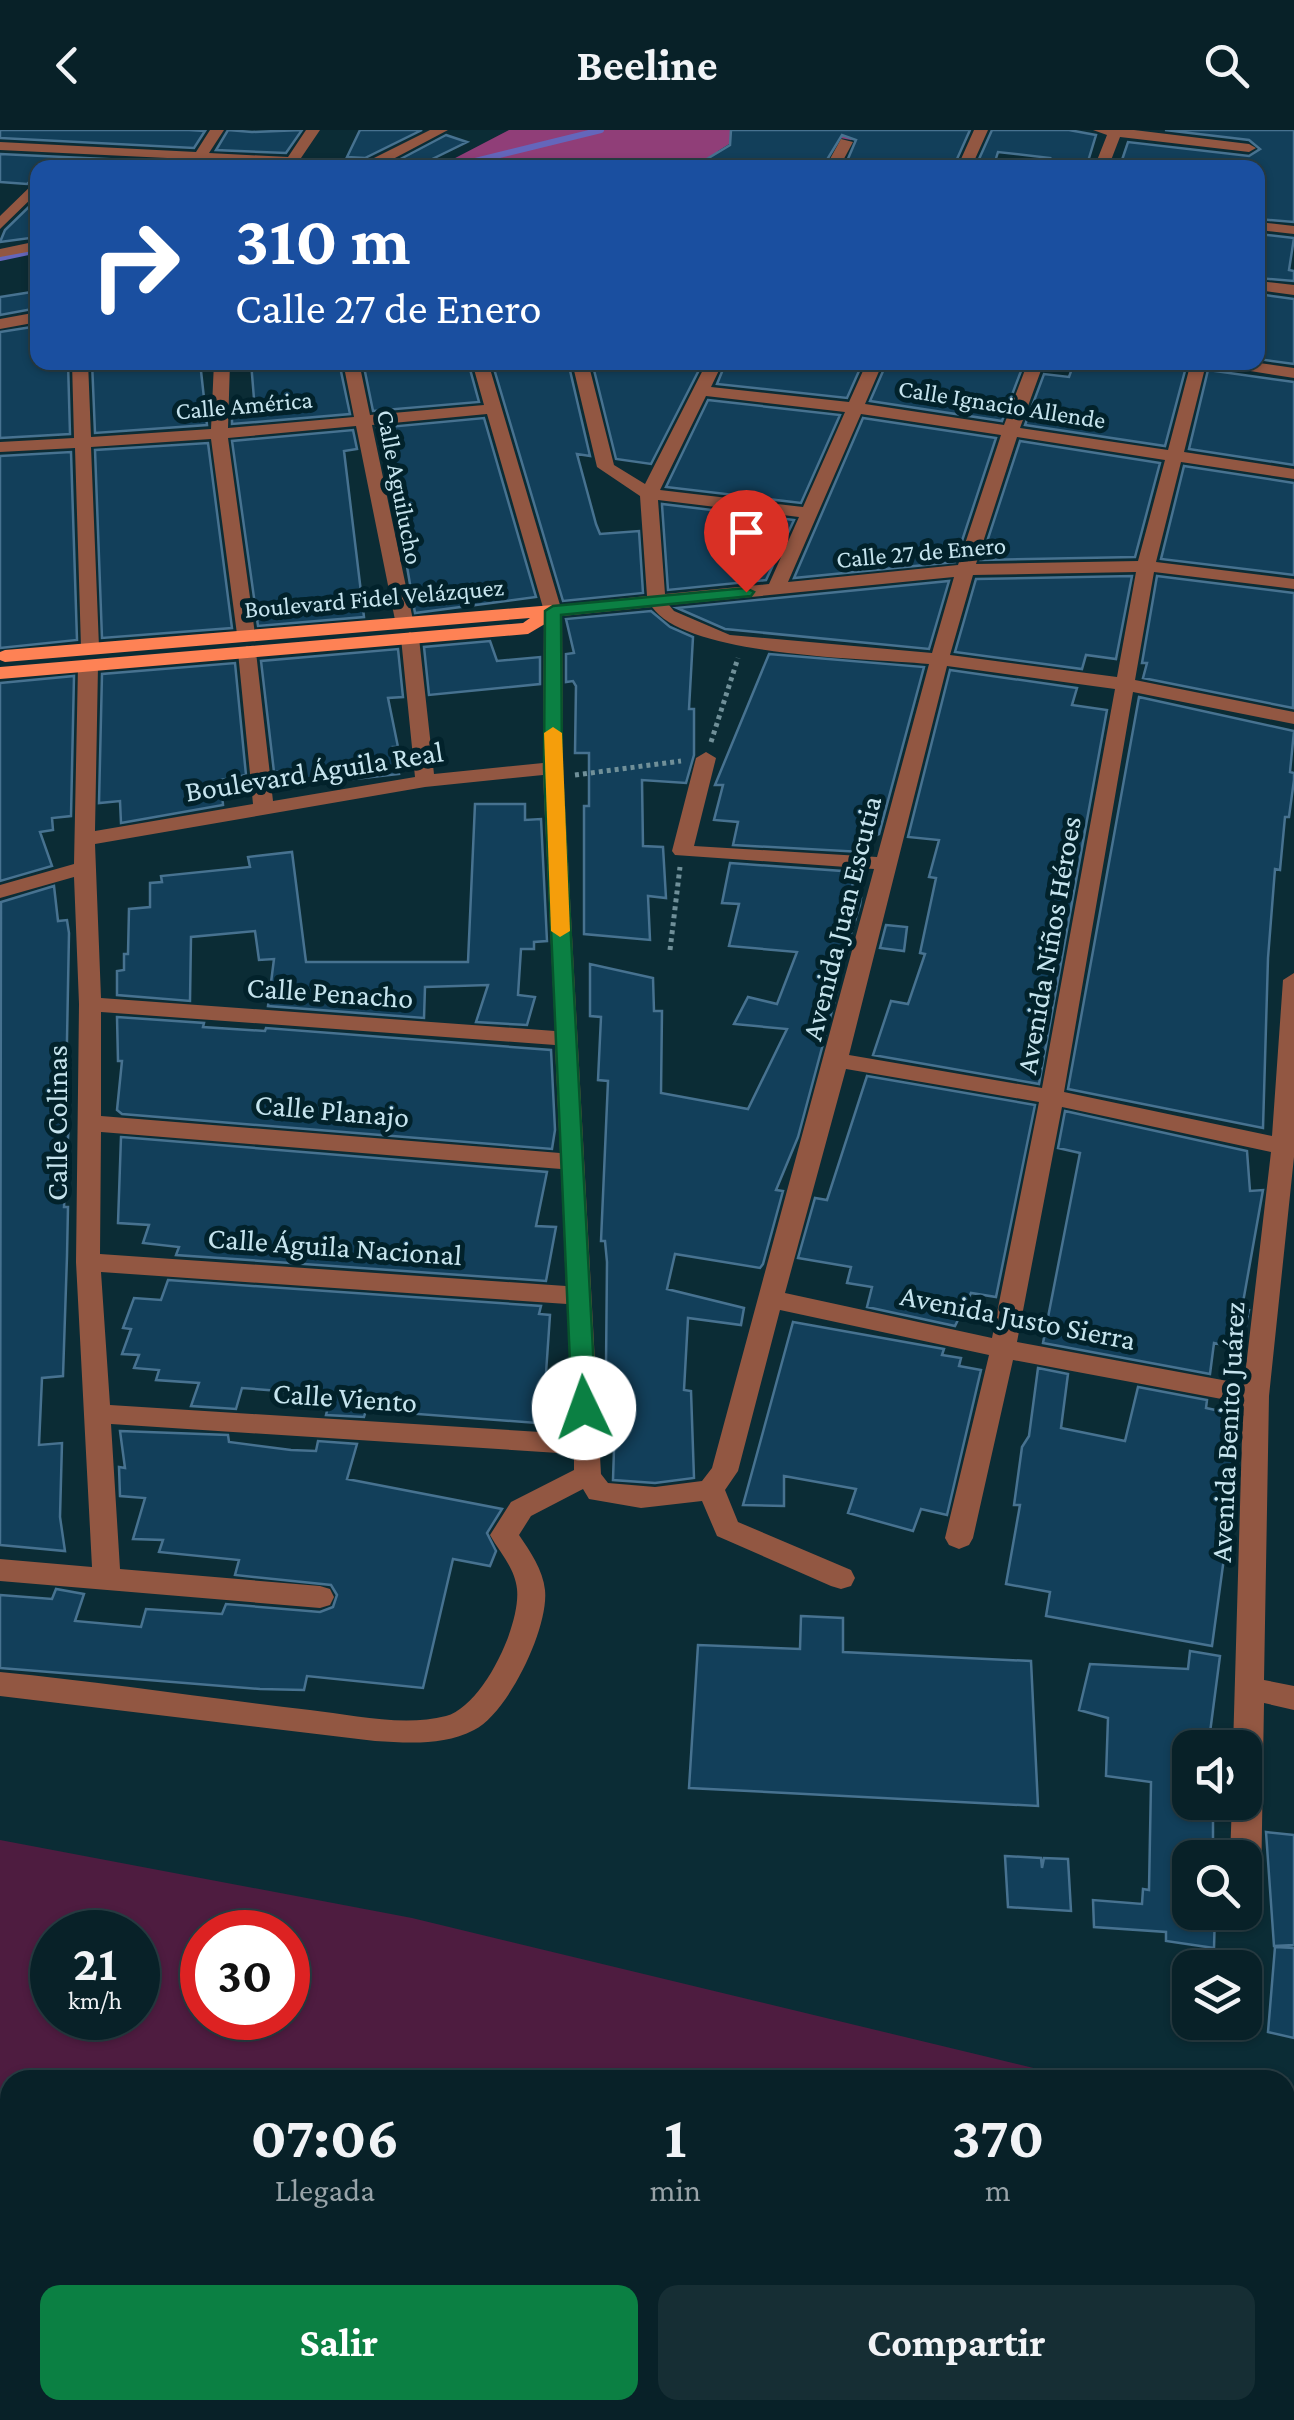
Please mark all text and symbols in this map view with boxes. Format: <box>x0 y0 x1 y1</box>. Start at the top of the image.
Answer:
icon: back <box>40 38 95 93</box>
icon: search <box>1199 38 1254 93</box>
text: Beeline <box>576 40 718 90</box>
icon: right <box>70 200 200 330</box>
text: 310 m <box>235 201 411 279</box>
text: Calle 27 de Enero <box>235 283 542 333</box>
street label: Calle Ignacio Allende <box>896 374 1108 435</box>
street label: Calle América <box>174 386 314 424</box>
street label: Calle Aguilucho <box>371 407 428 567</box>
pin <box>704 490 789 593</box>
icon: arrive <box>719 505 774 560</box>
street label: Calle 27 de Enero <box>835 531 1007 573</box>
street label: Boulevard Fidel Velázquez <box>243 573 505 624</box>
street label: Boulevard Águila Real <box>183 734 446 809</box>
street label: Avenida Juan Escutia <box>795 792 887 1044</box>
street label: Avenida Niños Héroes <box>1009 814 1087 1076</box>
street label: Calle Penacho <box>246 970 414 1014</box>
street label: Calle Colinas <box>40 1045 73 1201</box>
street label: Calle Planajo <box>253 1087 411 1134</box>
street label: Calle Águila Nacional <box>207 1221 463 1272</box>
street label: Avenida Justo Sierra <box>898 1278 1139 1356</box>
street label: Avenida Benito Juárez <box>1204 1301 1250 1563</box>
position arrow <box>532 1356 636 1460</box>
street label: Calle Viento <box>272 1376 418 1418</box>
map controls <box>1172 1730 1262 2040</box>
button: sound <box>1172 1730 1262 1820</box>
button: search <box>1172 1840 1262 1930</box>
speed limit sign: 30 <box>180 1910 310 2040</box>
text: 21 <box>73 1935 117 1991</box>
button: layers <box>1172 1950 1262 2040</box>
text: km/h <box>68 1987 122 2014</box>
text: 07:06 <box>250 2103 399 2170</box>
text: 1 <box>664 2103 687 2170</box>
text: 370 <box>951 2103 1045 2170</box>
text: Llegada <box>275 2172 375 2208</box>
text: min <box>650 2172 701 2208</box>
text: m <box>985 2172 1011 2208</box>
button: Salir <box>40 2285 638 2400</box>
button: Compartir <box>658 2285 1255 2400</box>

